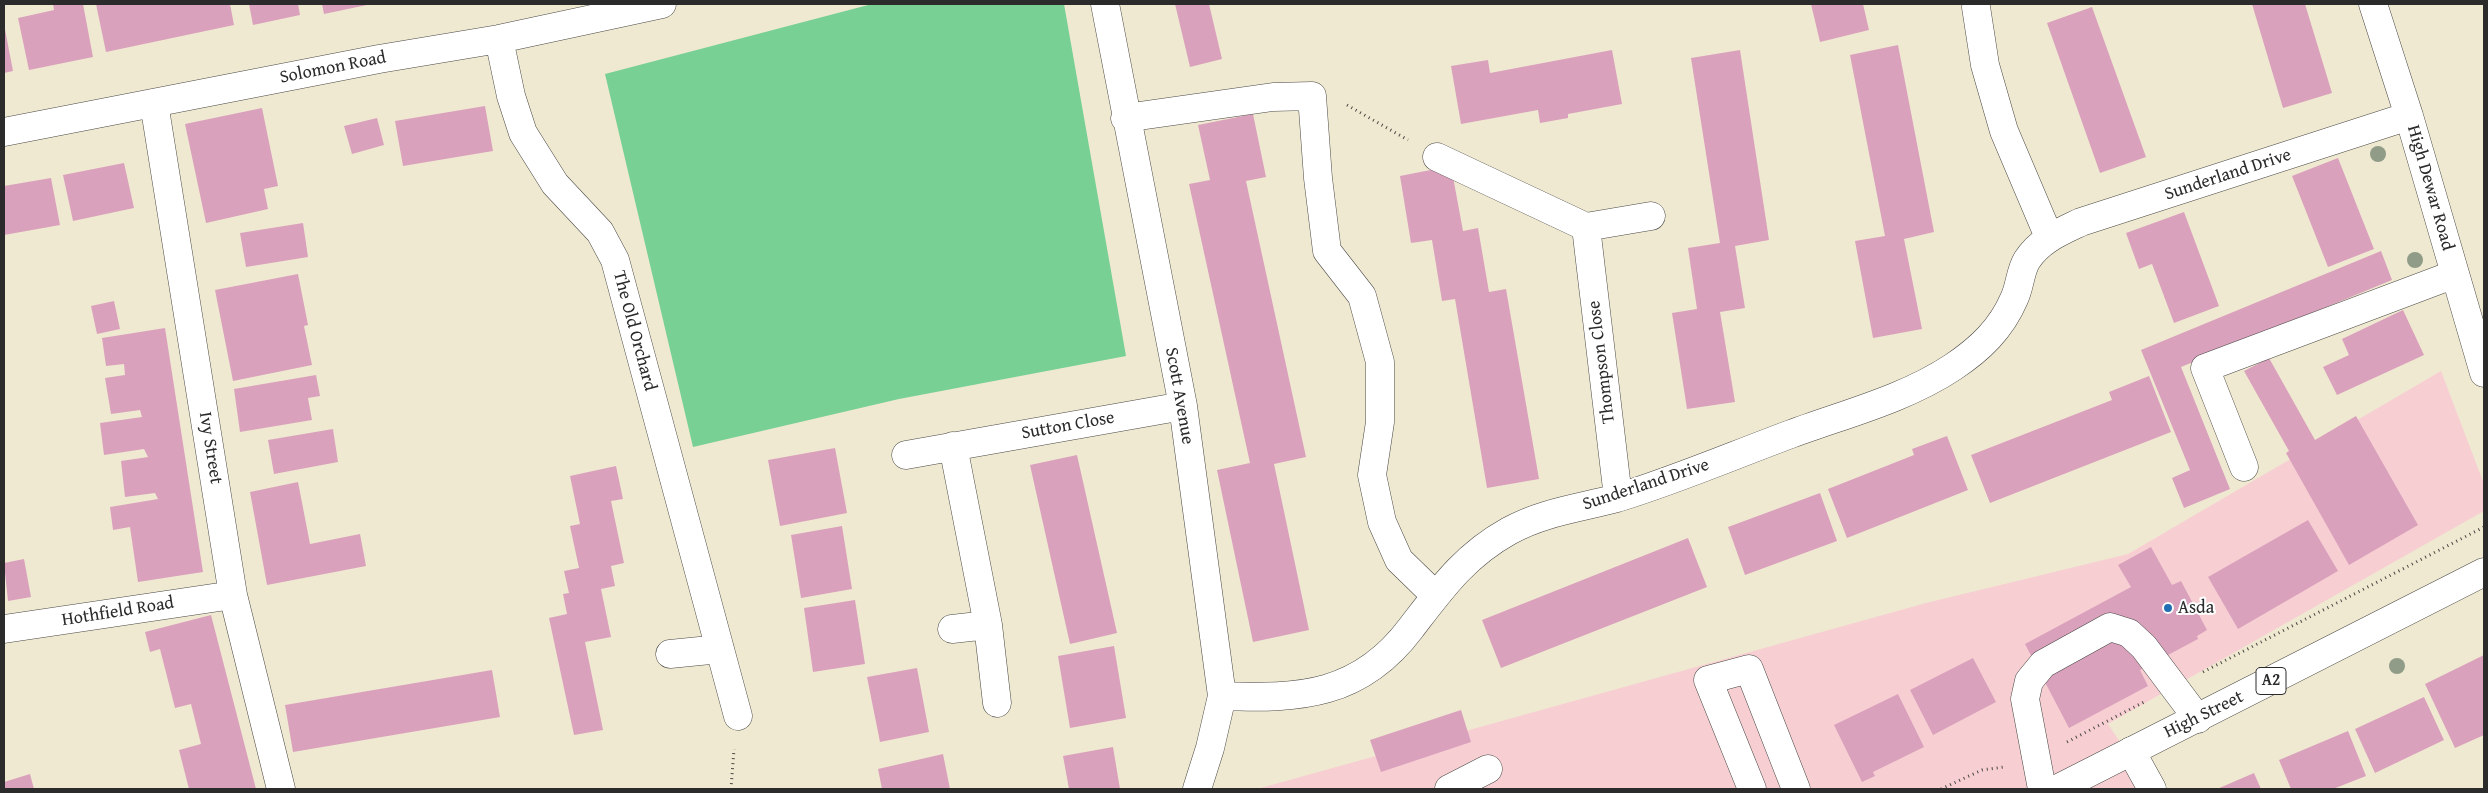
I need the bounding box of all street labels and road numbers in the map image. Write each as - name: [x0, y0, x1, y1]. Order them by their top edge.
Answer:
- street label: Solomon Road: [278, 47, 388, 89]
- street label: High Dewar Road: [2402, 123, 2458, 253]
- street label: Sunderland Drive: [2162, 144, 2294, 206]
- street label: The Old Orchard: [608, 269, 660, 393]
- street label: Thompson Close: [1584, 299, 1620, 425]
- street label: Scott Avenue: [1160, 346, 1198, 446]
- street label: Sutton Close: [1020, 407, 1116, 445]
- street label: Ivy Street: [194, 410, 226, 486]
- street label: Sunderland Drive: [1580, 454, 1712, 516]
- street label: Hothfield Road: [60, 592, 176, 632]
- road number: A2: [2256, 668, 2286, 694]
- street label: High Street: [2161, 687, 2247, 743]

